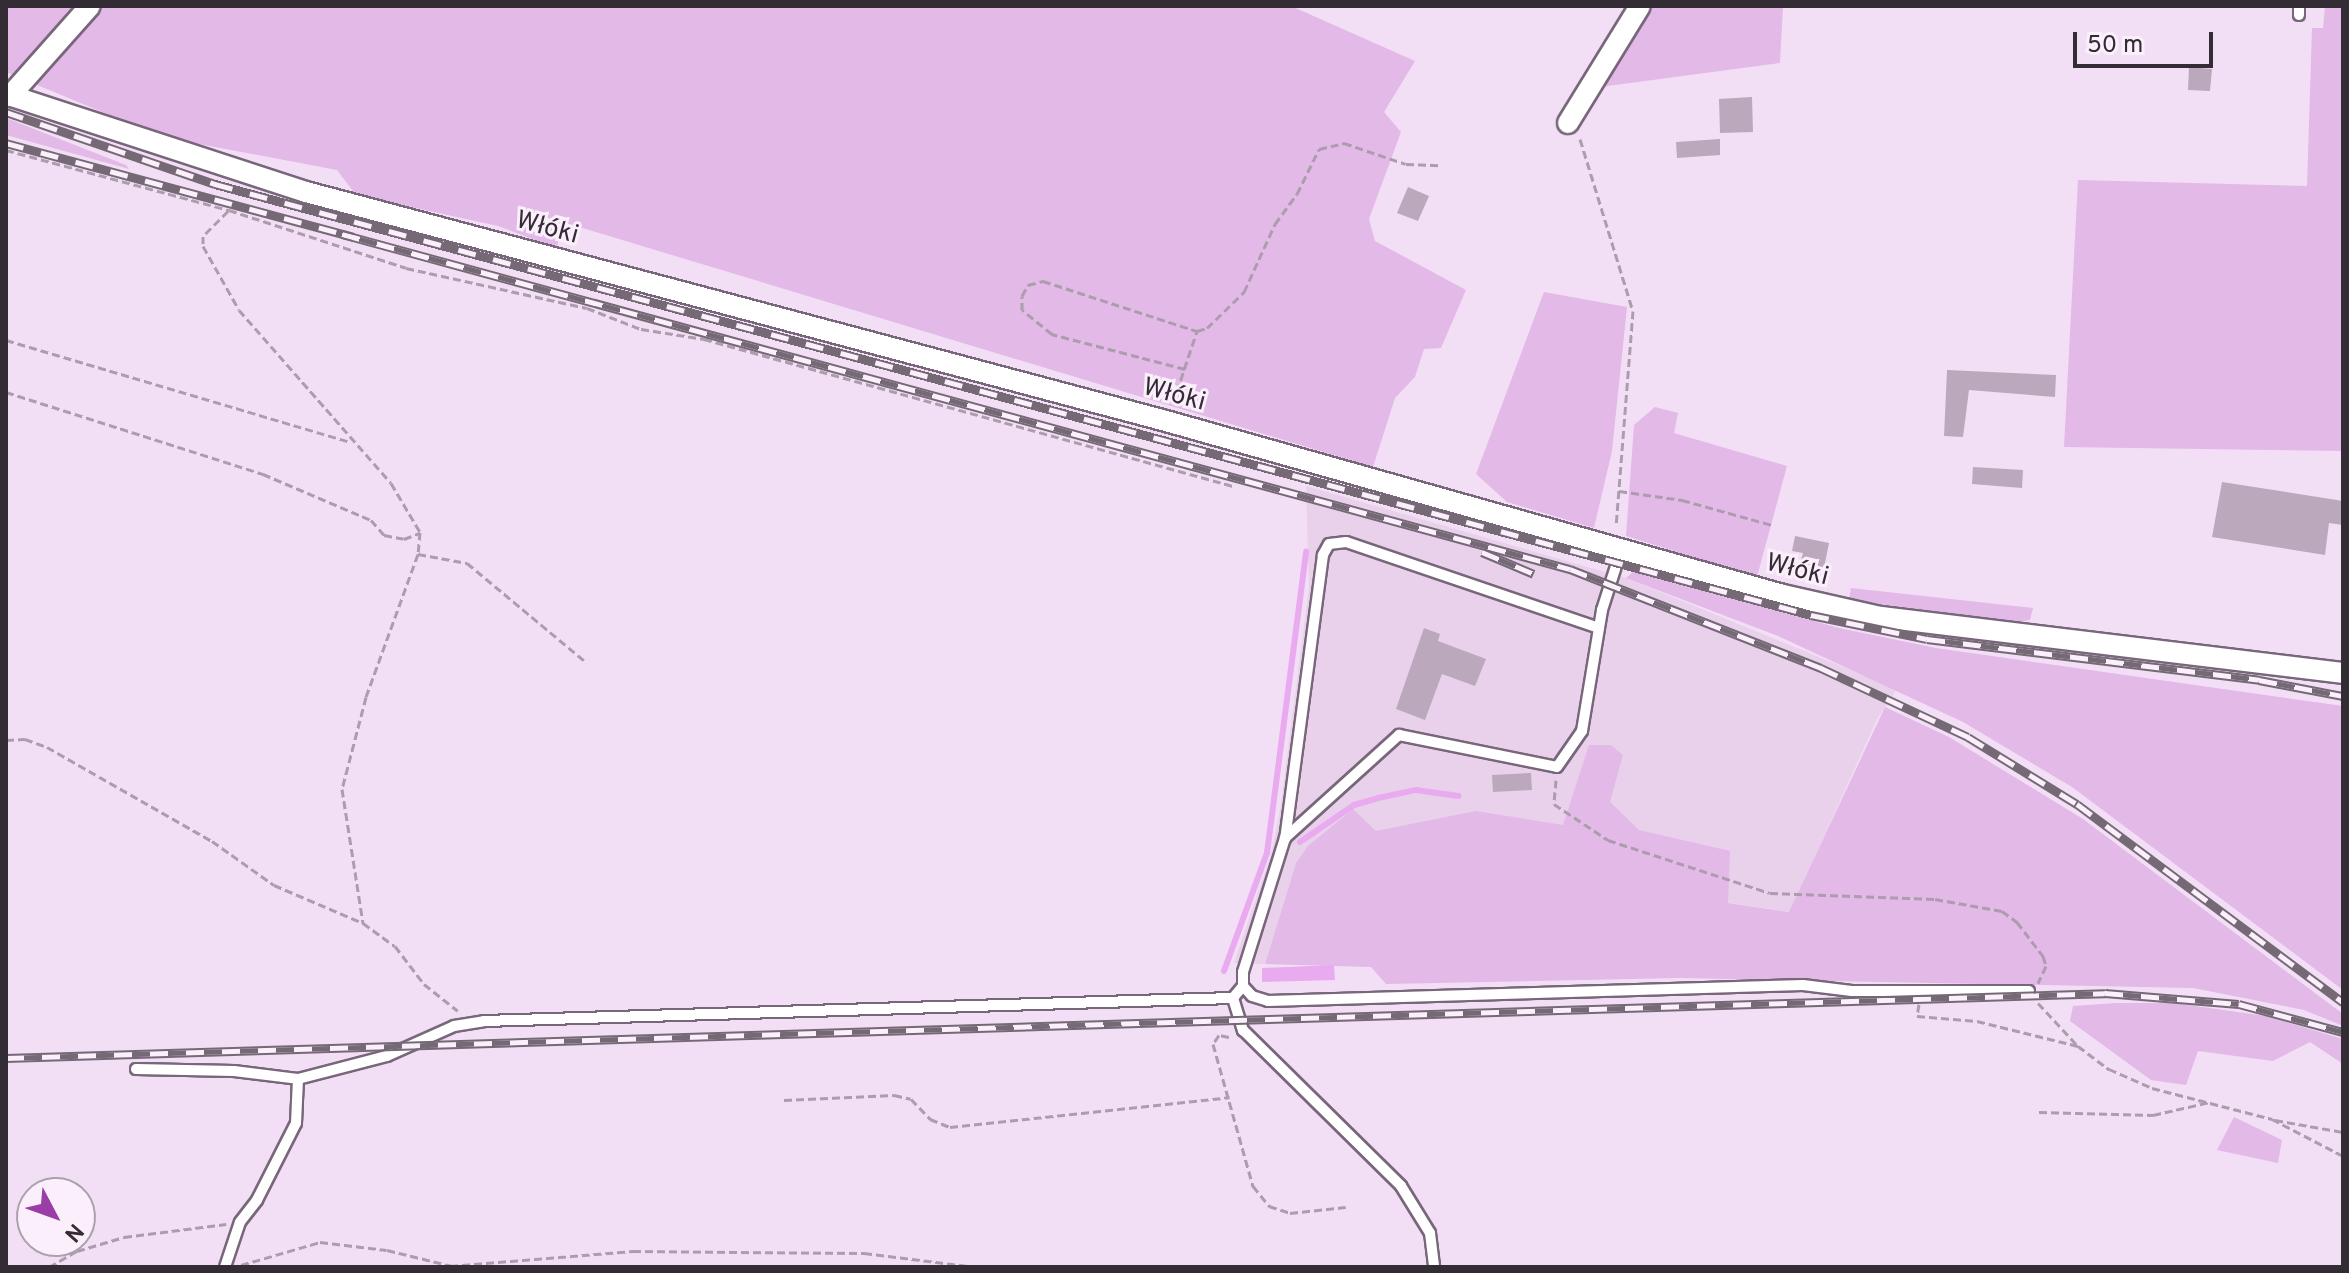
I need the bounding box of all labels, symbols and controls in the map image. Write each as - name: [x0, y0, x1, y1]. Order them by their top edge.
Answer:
- scale bar: [2077, 16, 2217, 66]
- text: 50 m: [2087, 31, 2143, 61]
- street label: Włóki: [512, 206, 582, 252]
- street label: Włóki: [1139, 373, 1209, 419]
- street label: Włóki: [1762, 548, 1832, 594]
- north arrow: [16, 1177, 96, 1257]
- text: N: [58, 1217, 88, 1247]

